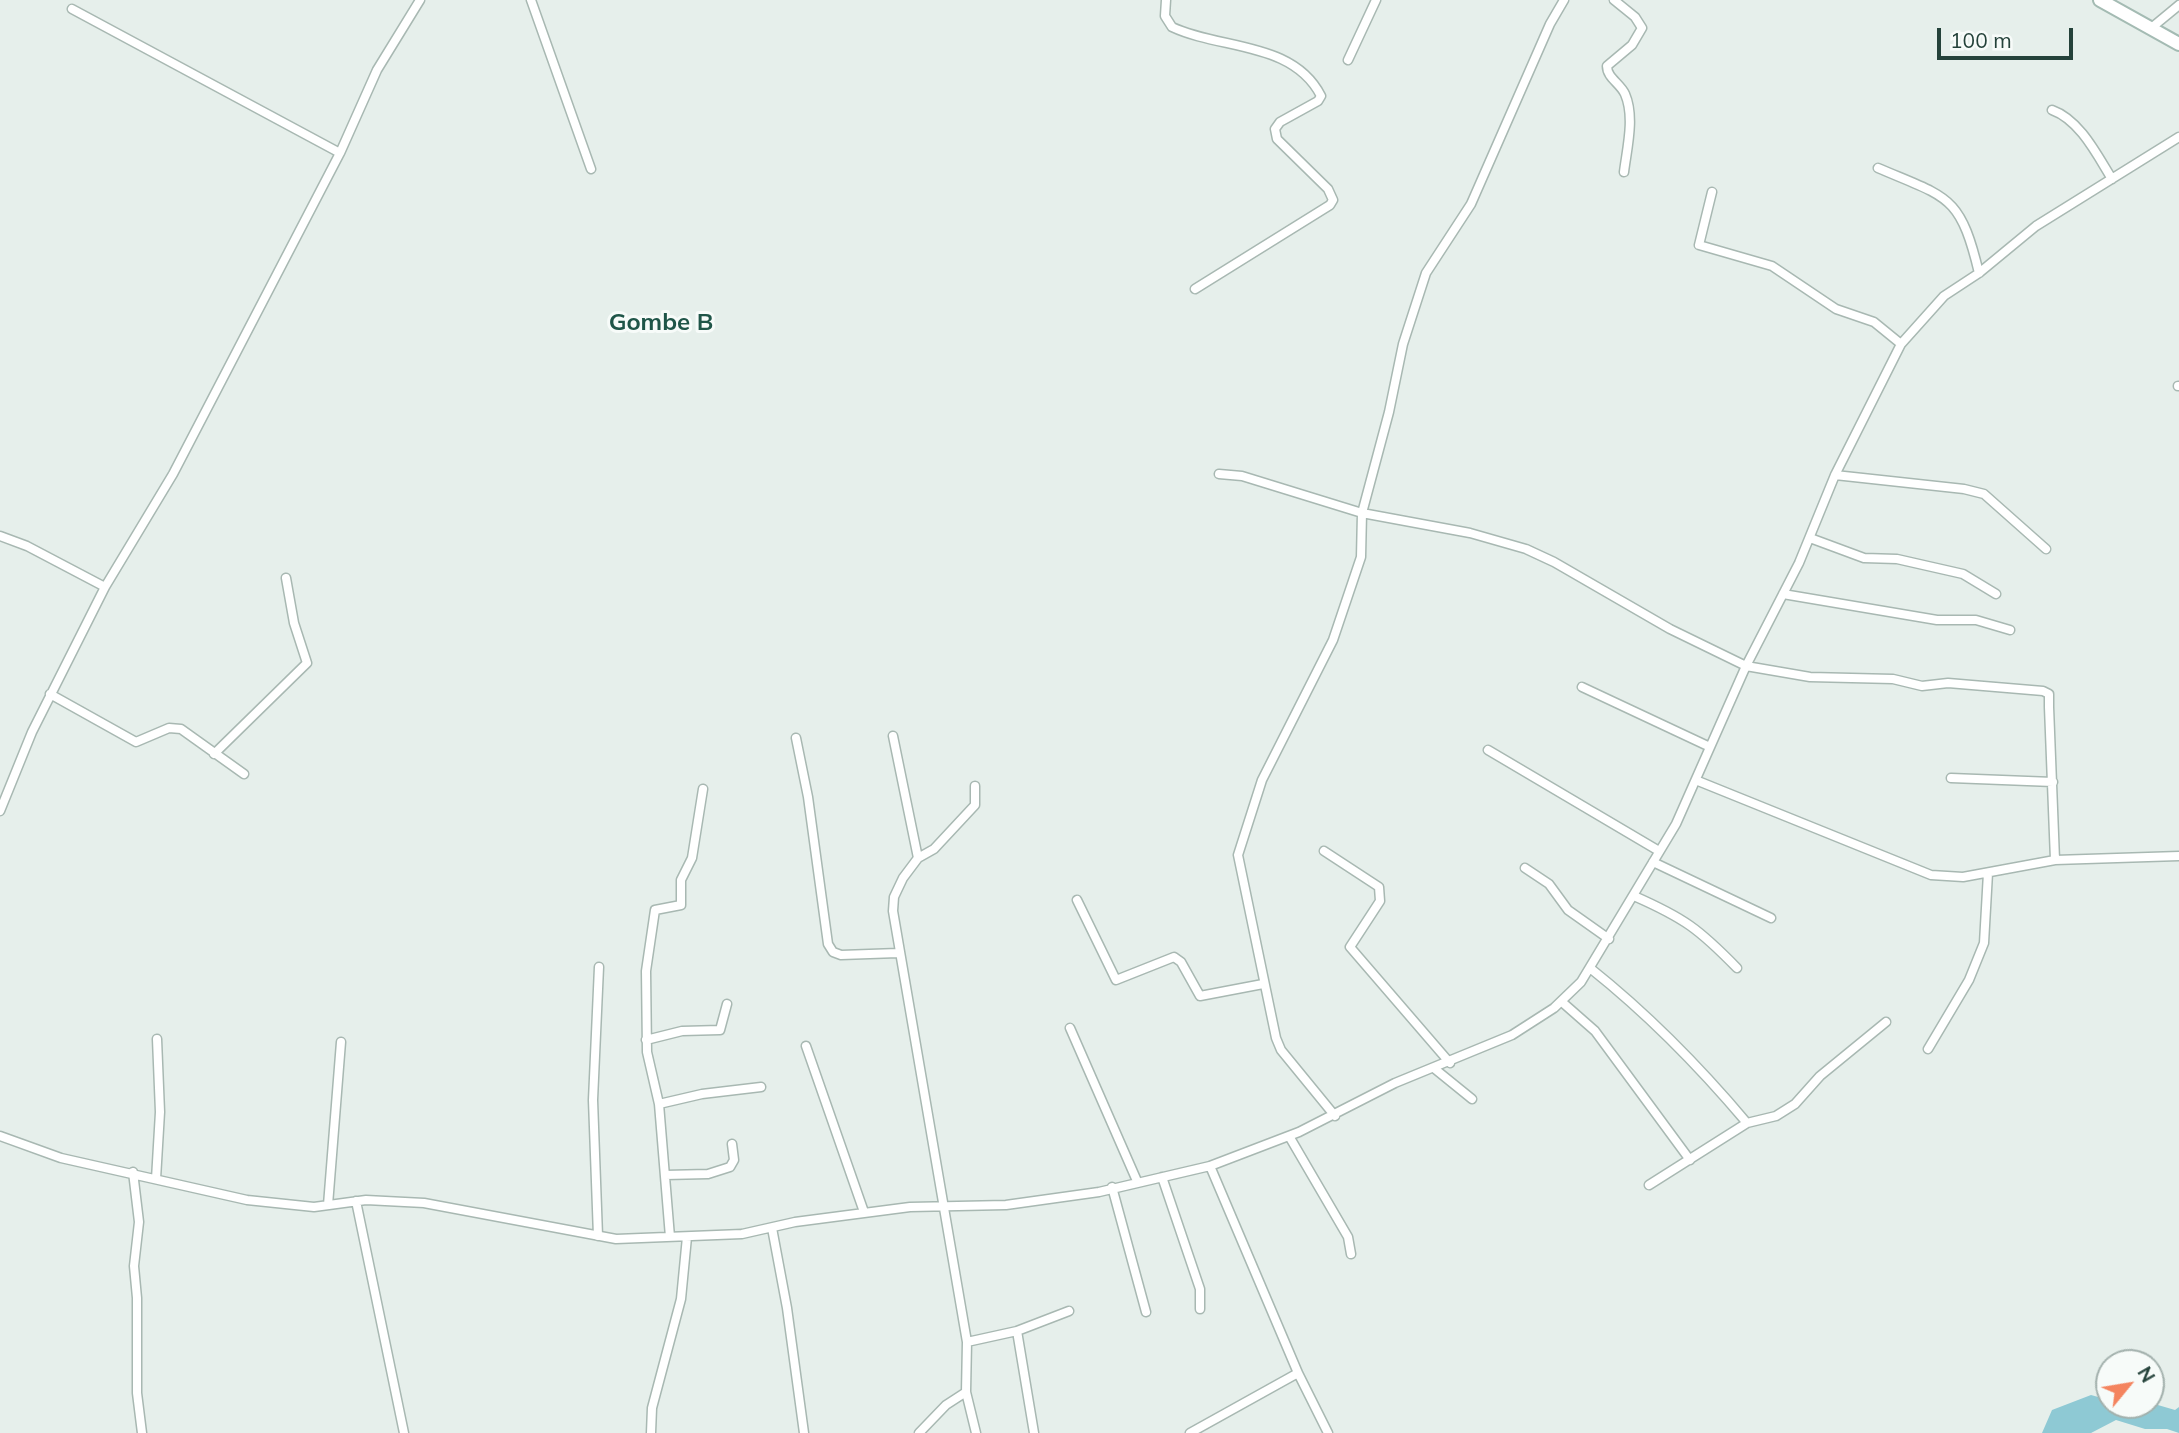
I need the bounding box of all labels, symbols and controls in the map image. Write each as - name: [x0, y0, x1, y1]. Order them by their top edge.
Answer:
- scale bar: [1941, 14, 2078, 58]
- text: 100 m: [1950, 27, 2012, 53]
- district label: Gombe B: [609, 309, 713, 337]
- north arrow: [2095, 1349, 2165, 1419]
- text: N: [2132, 1362, 2160, 1387]

